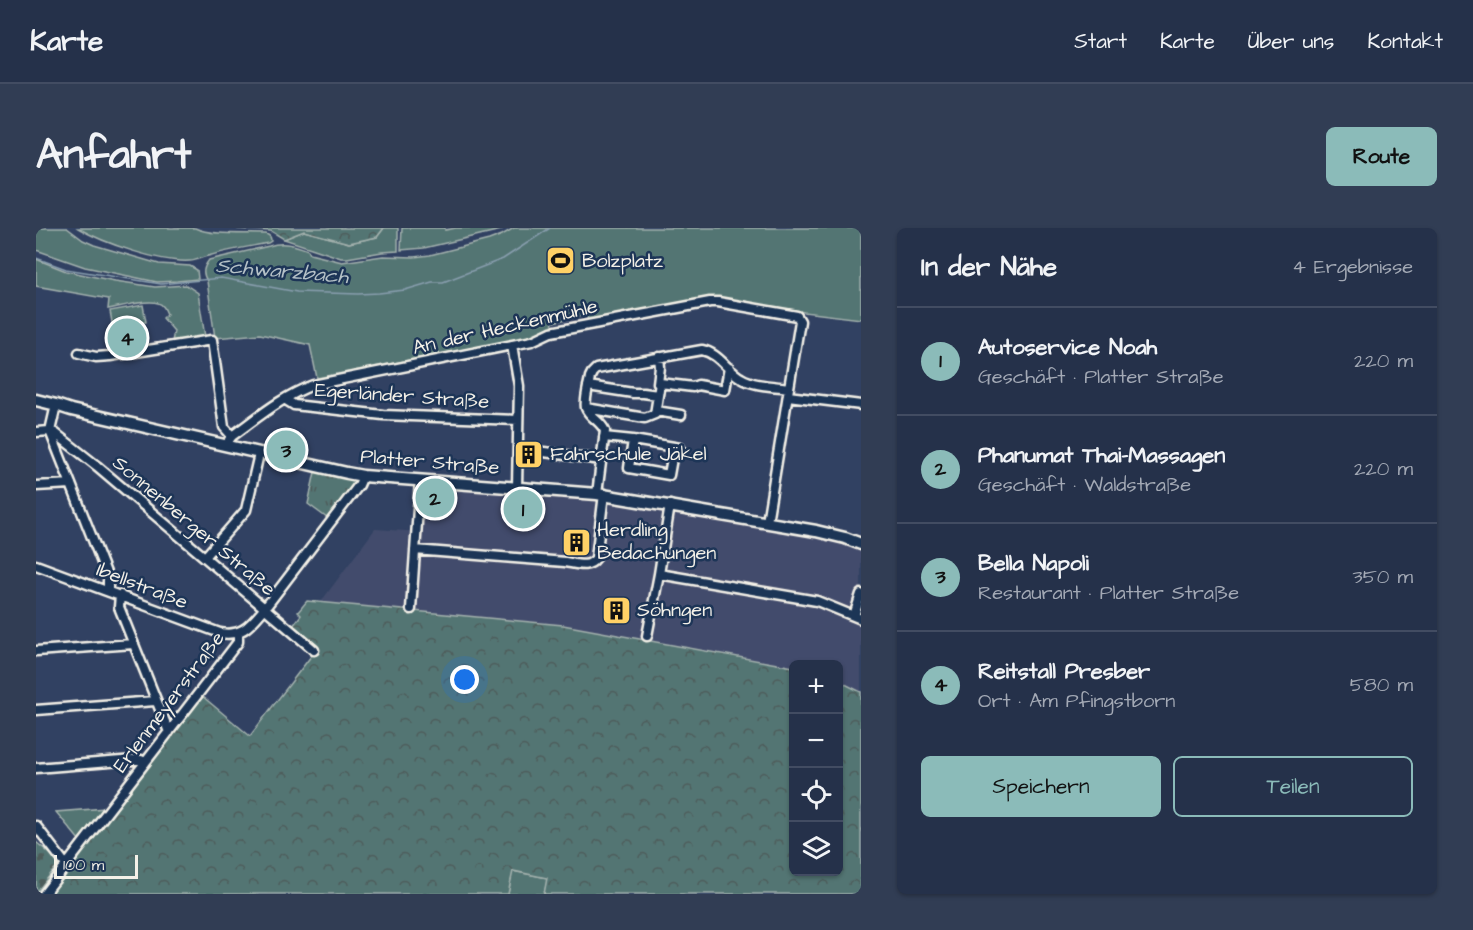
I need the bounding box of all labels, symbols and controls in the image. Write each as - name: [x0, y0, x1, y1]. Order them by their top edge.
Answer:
- text: Karte: [30, 22, 103, 61]
- text: Start: [1074, 27, 1127, 56]
- text: Karte: [1160, 27, 1215, 56]
- text: Über uns: [1248, 27, 1334, 56]
- text: Kontakt: [1367, 27, 1443, 56]
- text: Anfahrt: [36, 127, 191, 185]
- button: Route: [1326, 127, 1437, 186]
- sports icon: Bolzplatz: [545, 245, 577, 277]
- place label: Bolzplatz: [582, 247, 663, 275]
- text: In der Nähe: [921, 249, 1057, 285]
- water label: Schwarzbach: [214, 251, 351, 291]
- text: 4 Ergebnisse: [1292, 253, 1413, 281]
- street label: An der Heckenmühle: [410, 292, 601, 362]
- pin: 4: [108, 316, 146, 360]
- text: Autoservice Noah: [978, 332, 1157, 363]
- text: 1: [939, 347, 942, 375]
- text: 220 m: [1354, 347, 1413, 375]
- text: Geschäft · Platter Straße: [978, 363, 1224, 391]
- street label: Egerländer Straße: [314, 376, 490, 417]
- pin: 3: [266, 428, 306, 472]
- building icon: Fahrschule Jäkel: [513, 438, 545, 470]
- place label: Fahrschule Jäkel: [550, 440, 707, 468]
- text: Phanumat Thai-Massagen: [978, 440, 1225, 471]
- street label: Platter Straße: [359, 442, 501, 482]
- street label: Sonnenberger Straße: [106, 449, 282, 604]
- text: 2: [935, 455, 946, 483]
- text: 220 m: [1354, 455, 1413, 483]
- text: Geschäft · Waldstraße: [978, 471, 1191, 499]
- pin: 2: [416, 476, 454, 520]
- pin: 1: [504, 486, 542, 532]
- place label: Herdling Bedachungen: [597, 516, 716, 568]
- building icon: Herdling Bedachungen: [560, 526, 592, 558]
- text: Bella Napoli: [978, 548, 1089, 579]
- street label: Ibellstraße: [92, 556, 192, 616]
- text: 3: [935, 563, 946, 591]
- text: 350 m: [1352, 563, 1413, 591]
- text: Restaurant · Platter Straße: [978, 579, 1239, 607]
- building icon: Söhngen: [600, 594, 632, 626]
- place label: Söhngen: [637, 596, 712, 625]
- street label: Erlenmeyerstraße: [107, 625, 232, 779]
- text: Reitstall Presber: [978, 656, 1150, 687]
- map controls: [789, 660, 843, 876]
- button: +: [789, 660, 843, 714]
- your location: [450, 665, 479, 694]
- text: 4: [934, 671, 947, 699]
- text: 580 m: [1350, 671, 1413, 699]
- text: Ort · Am Pfingstborn: [978, 687, 1175, 715]
- button: −: [789, 714, 843, 768]
- button: Speichern: [921, 756, 1161, 817]
- button: Teilen: [1173, 756, 1413, 817]
- button: locate: [789, 768, 843, 822]
- button: layers: [789, 822, 843, 876]
- scale bar: [54, 852, 138, 880]
- text: 100 m: [63, 854, 104, 876]

